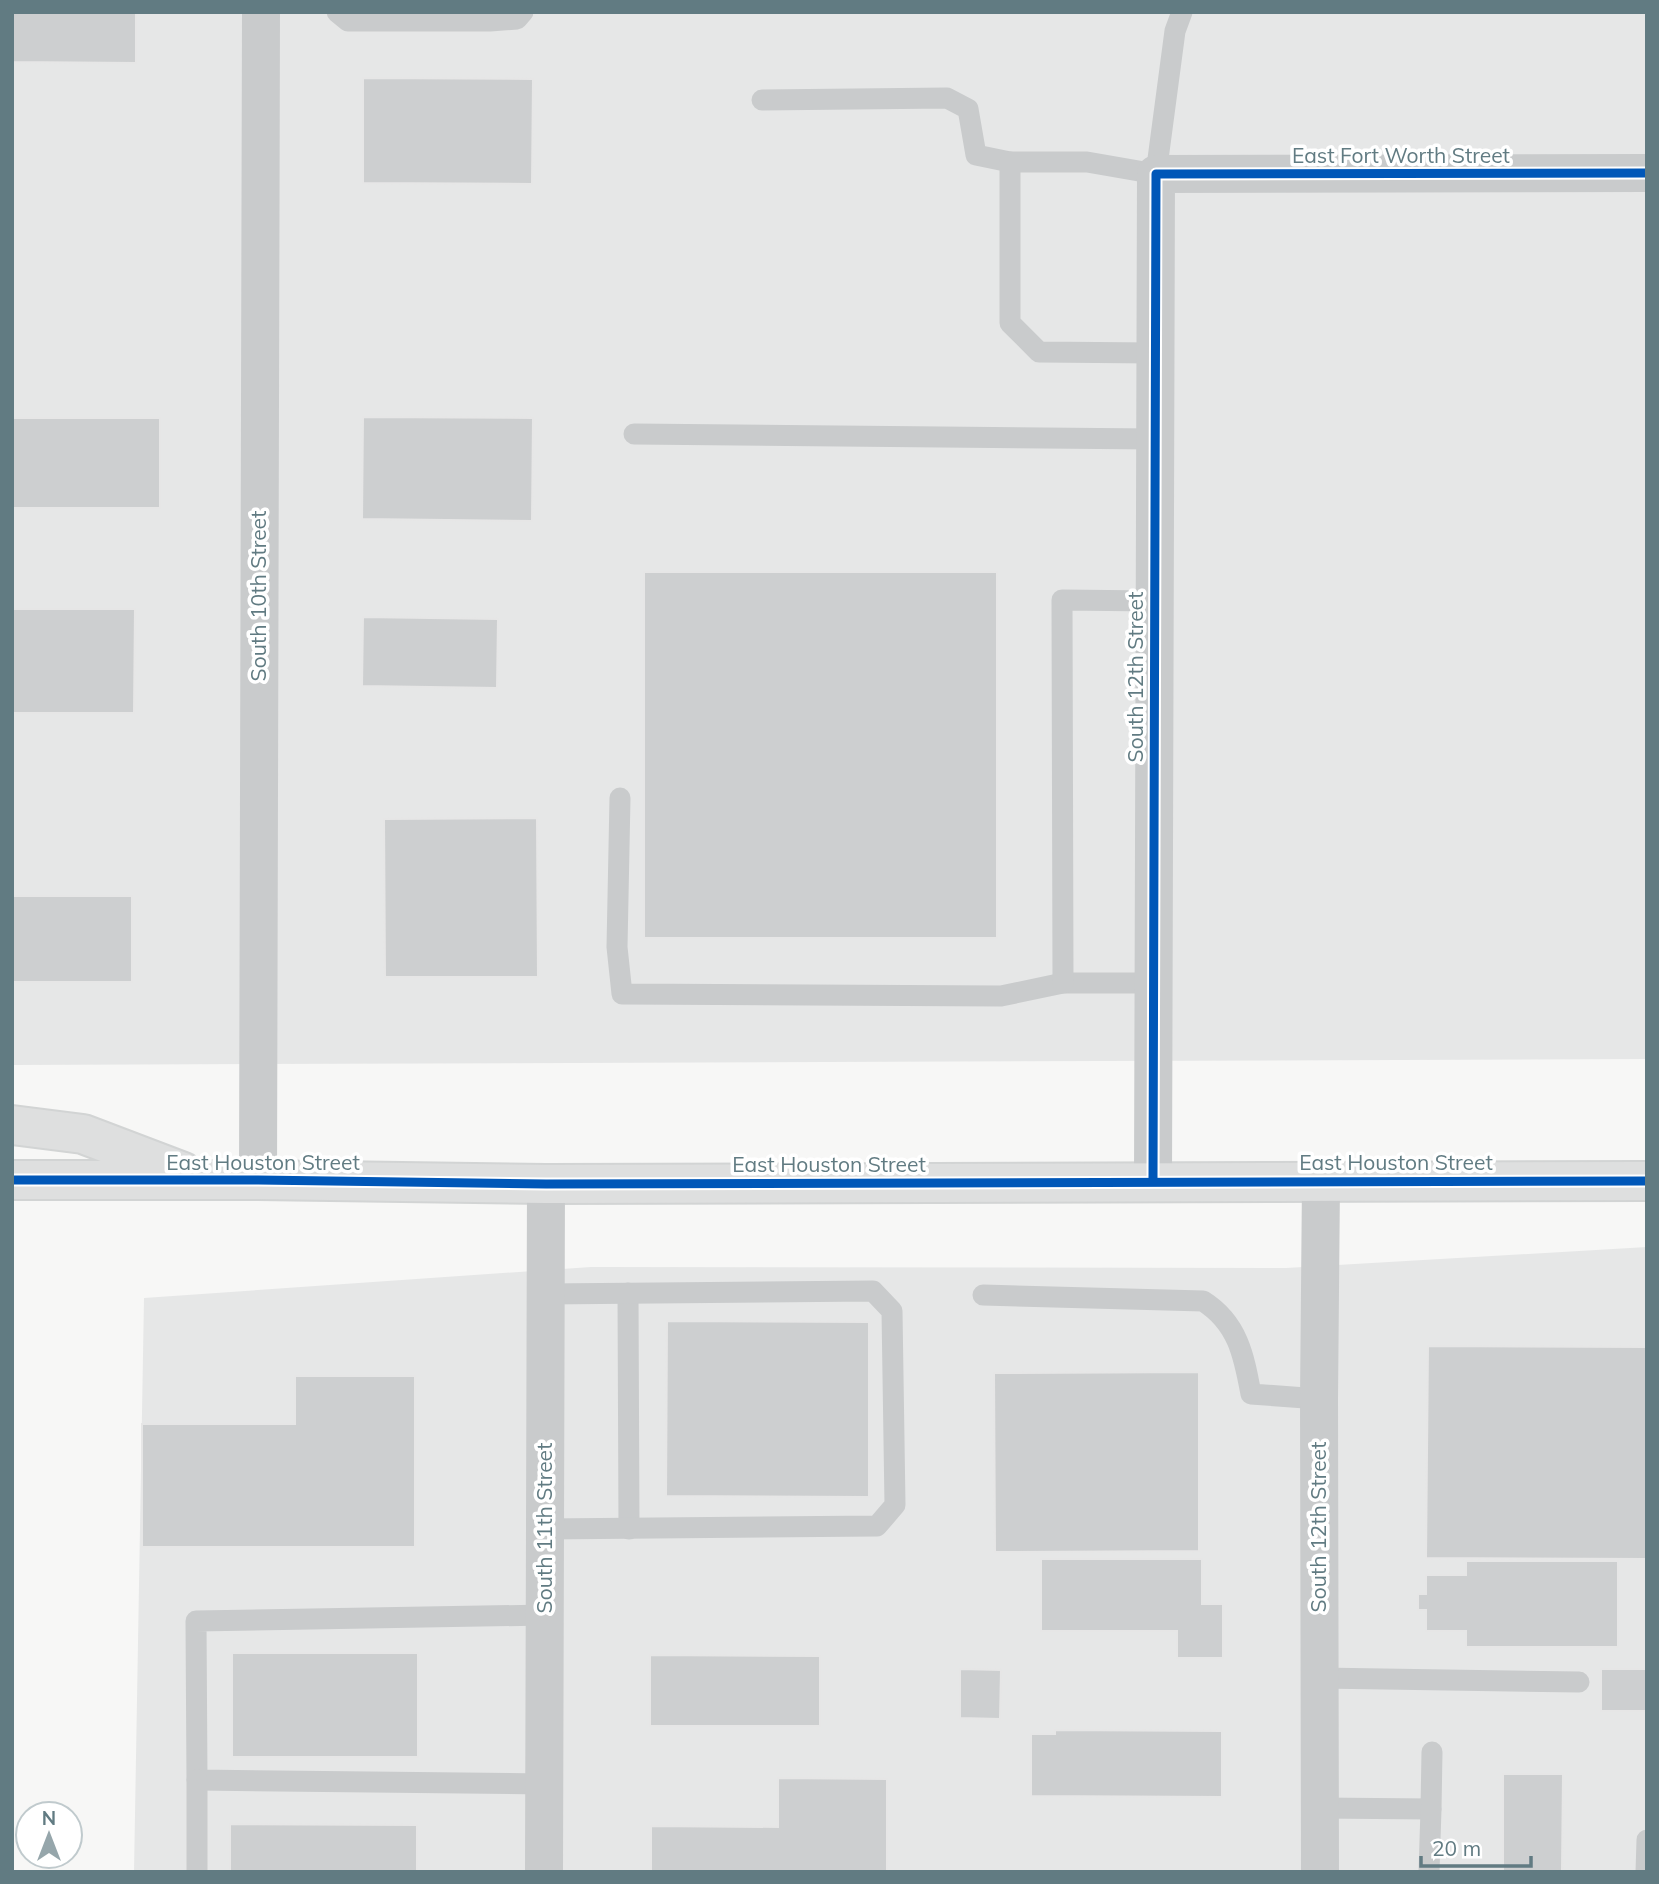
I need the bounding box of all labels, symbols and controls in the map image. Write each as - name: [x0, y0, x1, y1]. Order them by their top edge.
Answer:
- street label: East Fort Worth Street: [1292, 142, 1510, 168]
- street label: South 10th Street: [245, 511, 271, 681]
- street label: South 12th Street: [1122, 592, 1148, 762]
- street label: East Houston Street: [166, 1149, 360, 1175]
- street label: East Houston Street: [1299, 1149, 1493, 1175]
- street label: East Houston Street: [732, 1151, 926, 1177]
- street label: South 12th Street: [1305, 1442, 1331, 1612]
- street label: South 11th Street: [531, 1443, 557, 1613]
- north arrow: [14, 1800, 84, 1870]
- text: N: [42, 1806, 56, 1830]
- scale bar: [1421, 1825, 1531, 1869]
- text: 20 m: [1432, 1835, 1481, 1861]

